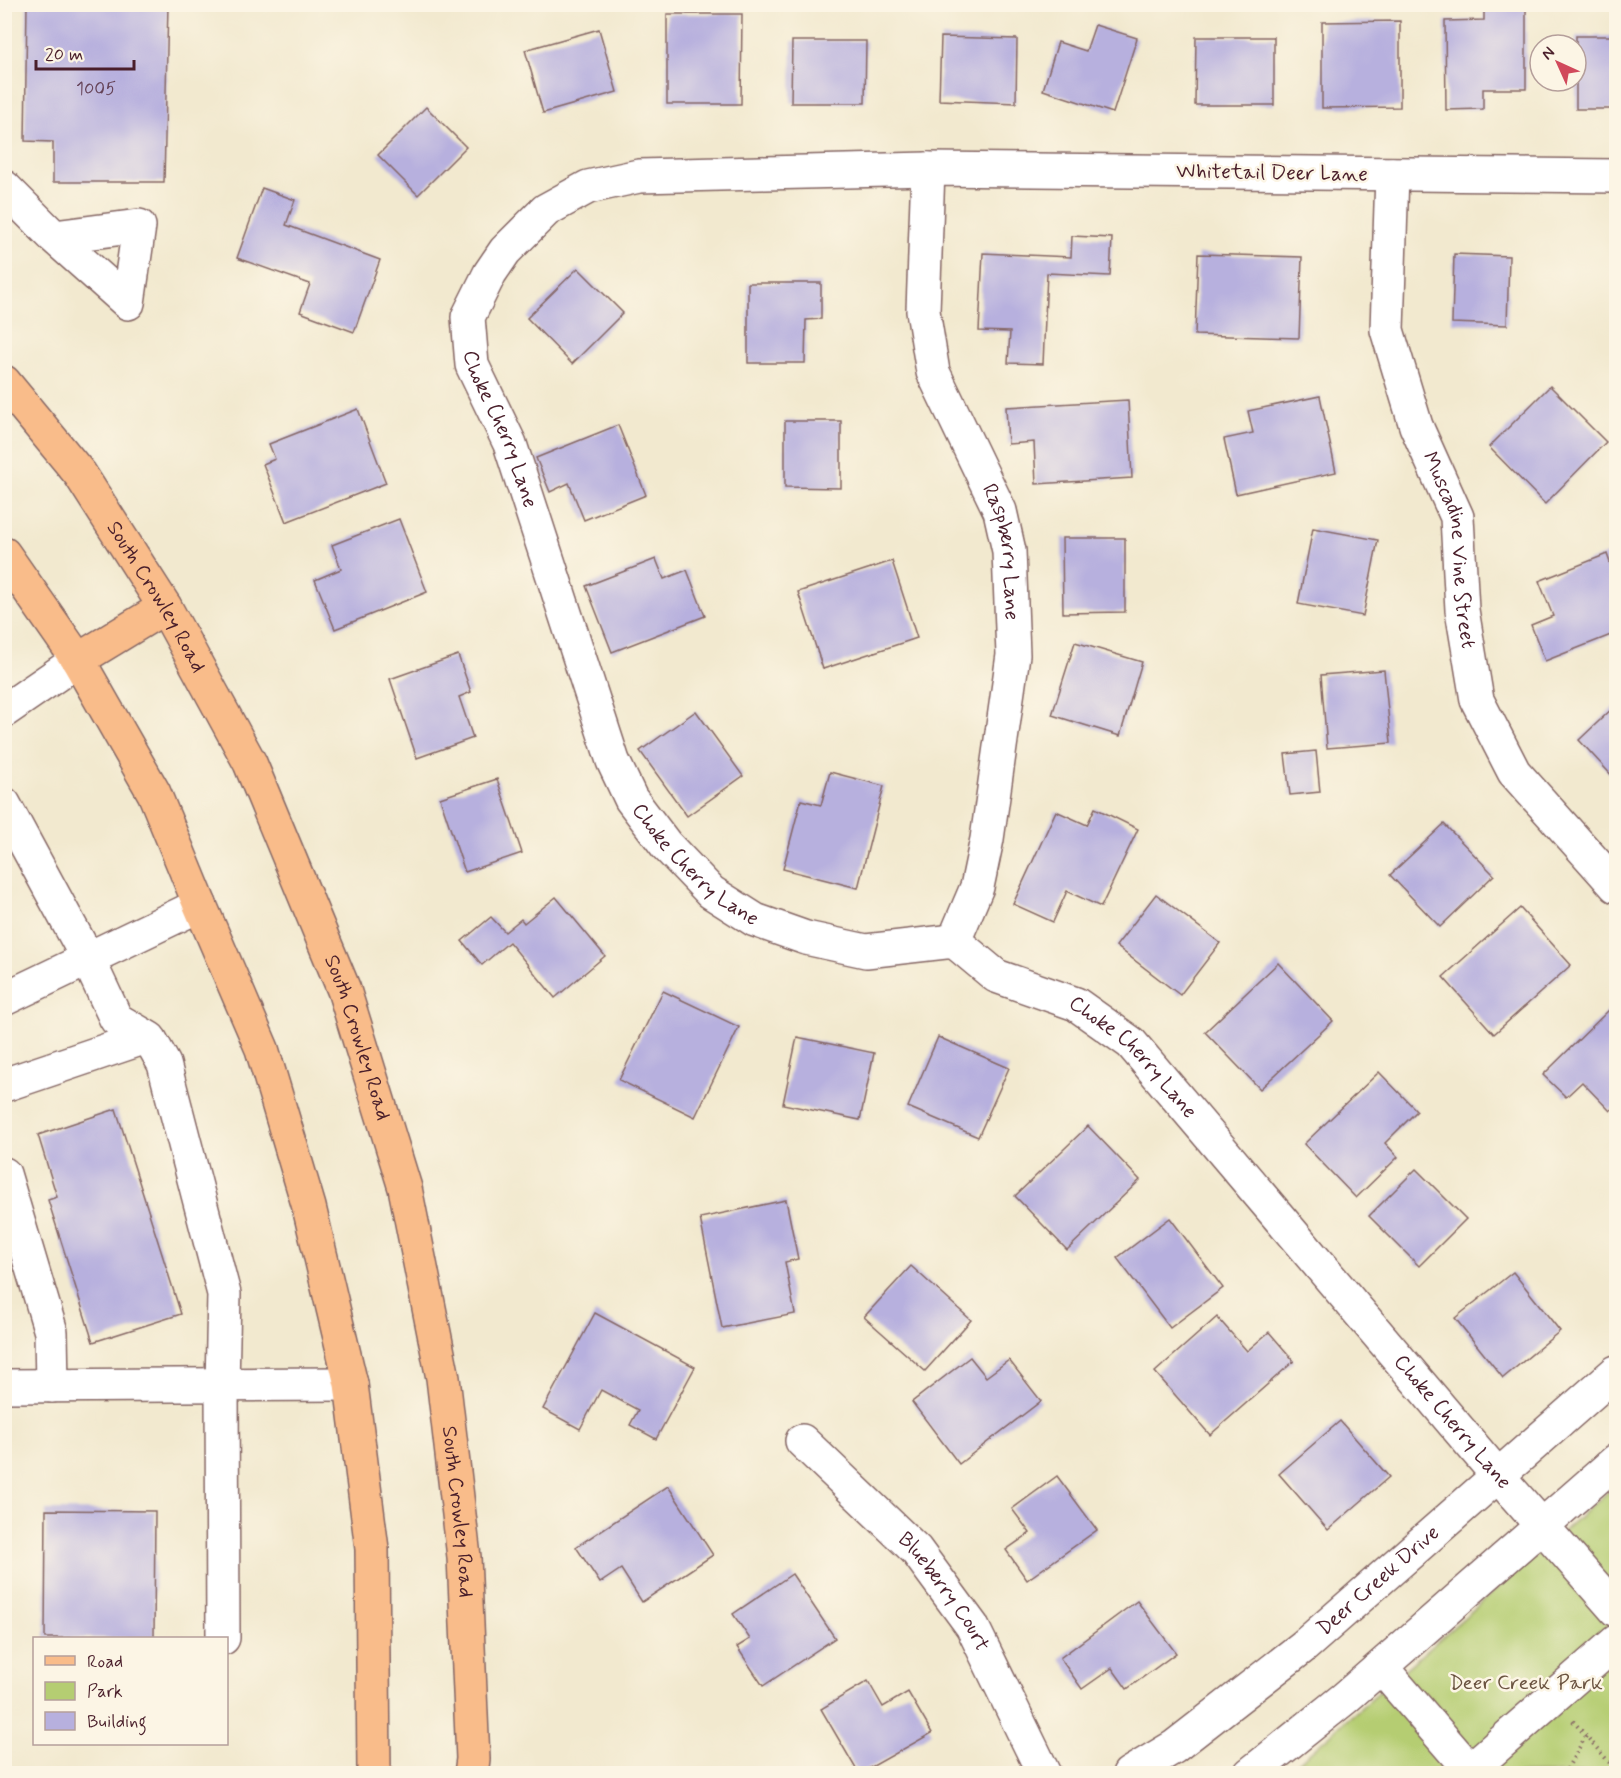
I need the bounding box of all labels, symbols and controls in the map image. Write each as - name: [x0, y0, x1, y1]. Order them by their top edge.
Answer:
- scale bar: [36, 33, 134, 71]
- north arrow: [1528, 33, 1588, 93]
- text: N: [1537, 42, 1560, 65]
- text: 20 m: [45, 43, 83, 67]
- house number: 1005: [76, 77, 116, 101]
- street label: Whitetail Deer Lane: [1176, 157, 1368, 189]
- street label: Choke Cherry Lane: [457, 349, 544, 512]
- street label: Muscadine Vine Street: [1415, 447, 1482, 651]
- street label: Raspberry Lane: [975, 479, 1026, 621]
- street label: South Crowley Road: [100, 516, 212, 678]
- street label: Choke Cherry Lane: [625, 797, 764, 933]
- street label: South Crowley Road: [317, 951, 397, 1124]
- street label: Choke Cherry Lane: [1063, 989, 1203, 1125]
- street label: Choke Cherry Lane: [1387, 1349, 1518, 1495]
- street label: South Crowley Road: [435, 1424, 480, 1598]
- street label: Deer Creek Drive: [1311, 1519, 1446, 1642]
- street label: Blueberry Court: [892, 1526, 996, 1656]
- legend: [33, 1637, 228, 1745]
- text: Road: [87, 1650, 123, 1674]
- park label: Deer Creek Park: [1449, 1669, 1603, 1697]
- text: Park: [87, 1680, 123, 1704]
- text: Building: [87, 1710, 147, 1736]

